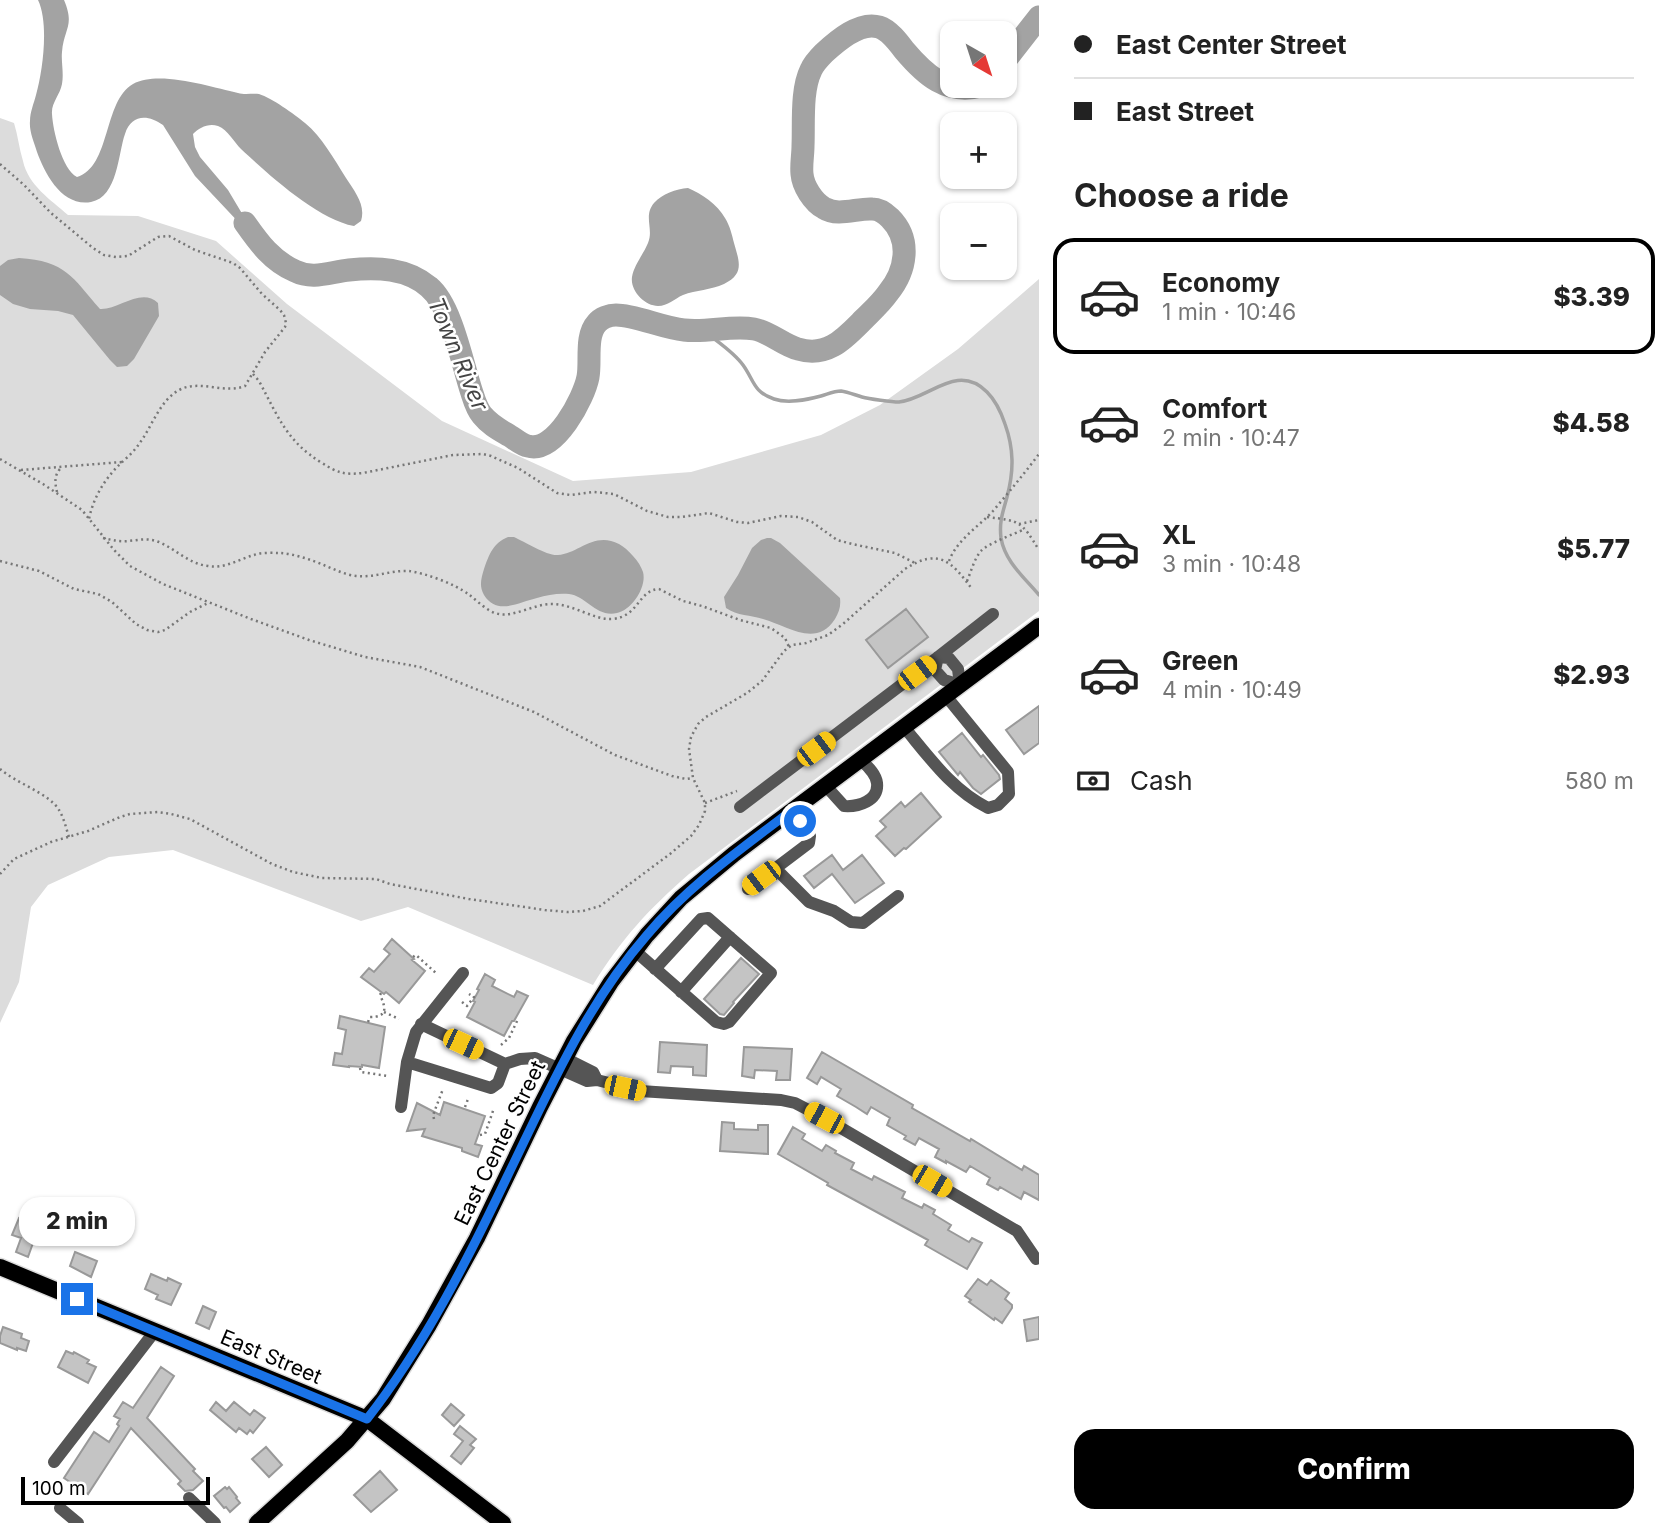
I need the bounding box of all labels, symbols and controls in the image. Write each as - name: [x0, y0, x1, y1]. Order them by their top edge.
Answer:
- north arrow: [940, 21, 1017, 98]
- map controls: [940, 21, 1017, 280]
- text: East Center Street: [1116, 29, 1347, 60]
- text: East Street: [1116, 96, 1254, 127]
- button: +: [940, 112, 1017, 189]
- text: Choose a ride: [1074, 176, 1289, 215]
- button: −: [940, 203, 1017, 280]
- icon: car: [1078, 265, 1141, 328]
- text: Economy: [1162, 267, 1280, 298]
- text: $3.39: [1553, 281, 1630, 312]
- water label: Town River: [422, 293, 495, 416]
- text: 1 min · 10:46: [1162, 298, 1296, 326]
- icon: car: [1078, 391, 1141, 454]
- text: Comfort: [1162, 393, 1267, 424]
- text: $4.58: [1553, 407, 1630, 438]
- text: 2 min · 10:47: [1162, 424, 1300, 452]
- icon: car: [1078, 517, 1141, 580]
- text: XL: [1162, 519, 1196, 550]
- text: $5.77: [1557, 533, 1630, 564]
- text: 3 min · 10:48: [1162, 550, 1301, 578]
- icon: car: [1078, 643, 1141, 706]
- text: Green: [1162, 645, 1239, 676]
- car: [894, 652, 941, 694]
- text: $2.93: [1553, 659, 1630, 690]
- text: 4 min · 10:49: [1162, 676, 1302, 704]
- car: [793, 728, 840, 770]
- icon: cash: [1074, 762, 1112, 800]
- text: Cash: [1130, 765, 1193, 796]
- text: 580 m: [1565, 767, 1634, 795]
- route start: [784, 805, 816, 837]
- car: [738, 857, 785, 899]
- car: [440, 1026, 487, 1062]
- street label: East Center Street: [449, 1056, 550, 1229]
- car: [603, 1073, 648, 1103]
- car: [801, 1099, 848, 1137]
- car: [909, 1161, 956, 1201]
- callout: 2 min: [19, 1198, 135, 1246]
- text: 2 min: [46, 1207, 108, 1235]
- route end: [61, 1283, 93, 1315]
- street label: East Street: [217, 1324, 326, 1389]
- button: Confirm: [1074, 1429, 1634, 1509]
- scale bar: [21, 1474, 210, 1506]
- text: 100 m: [32, 1477, 86, 1500]

